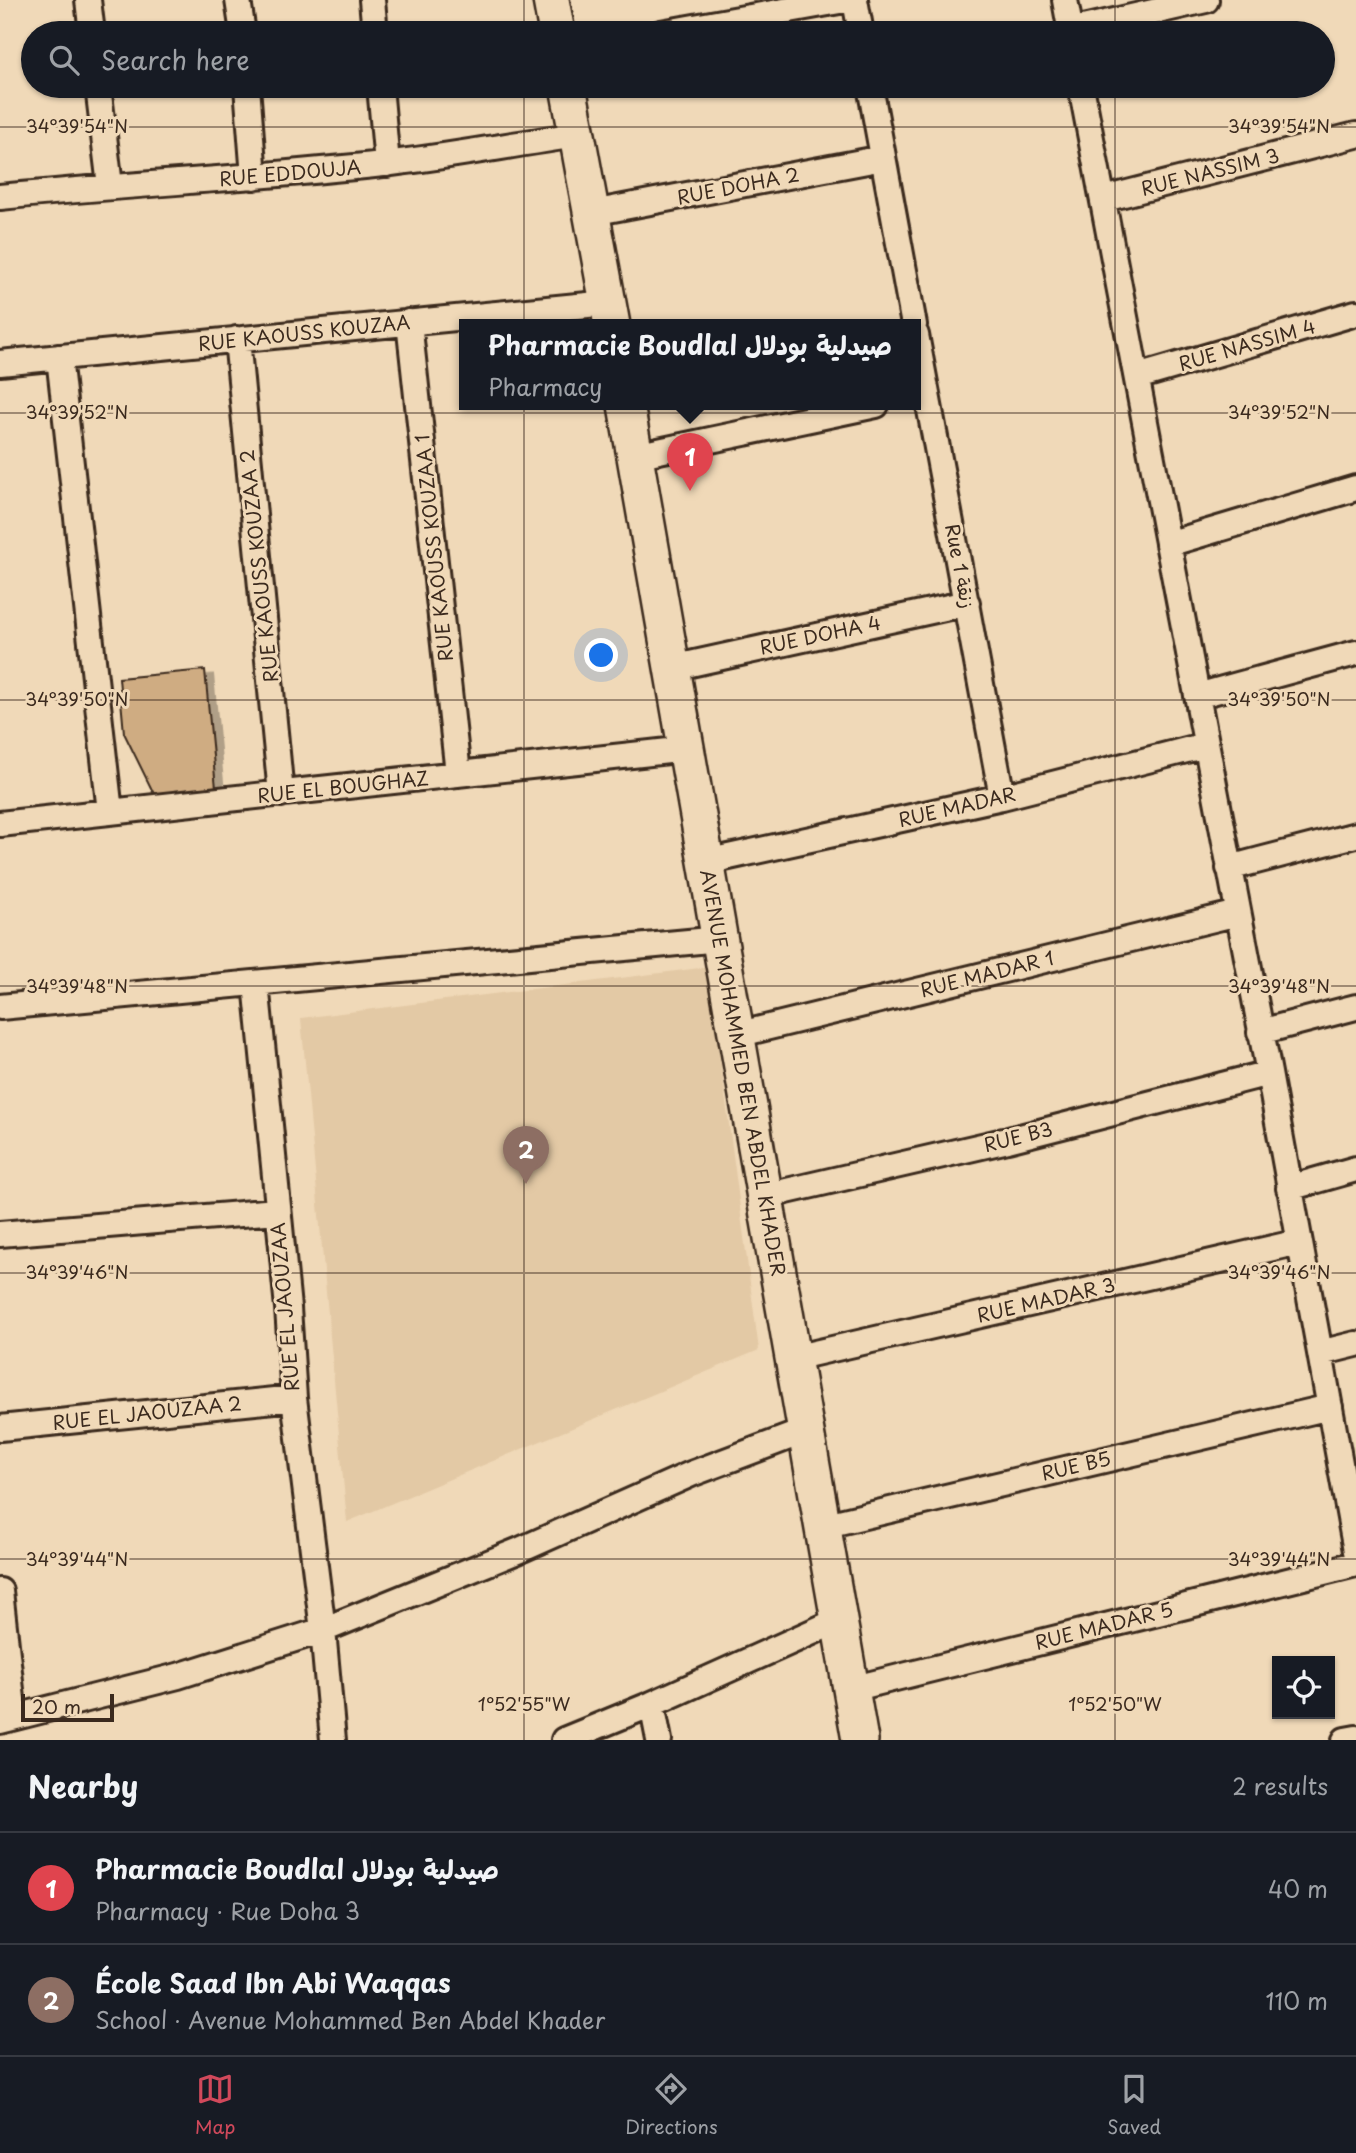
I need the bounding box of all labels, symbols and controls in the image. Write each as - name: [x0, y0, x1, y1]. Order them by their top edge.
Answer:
- search box: [21, 21, 1335, 98]
- text: Search here: [101, 40, 250, 79]
- icon: search: [45, 41, 83, 79]
- text: 34°39'54"N: [26, 112, 128, 139]
- text: 34°39'54"N: [1228, 112, 1330, 139]
- street label: RUE NASSIM 3: [1138, 140, 1282, 202]
- street label: RUE EDDOUJA: [218, 152, 362, 192]
- street label: RUE DOHA 2: [674, 159, 801, 211]
- street label: RUE KAOUSS KOUZAA: [196, 307, 411, 357]
- street label: RUE NASSIM 4: [1175, 311, 1318, 377]
- popup: [459, 319, 921, 410]
- text: Pharmacie Boudlal صيدلية بودلال: [488, 325, 892, 364]
- text: Pharmacy: [488, 369, 603, 404]
- text: 34°39'52"N: [26, 398, 128, 425]
- text: 34°39'52"N: [1228, 398, 1330, 425]
- street label: RUE KAOUSS KOUZAA 1: [407, 433, 459, 663]
- pin: 1: [667, 433, 713, 491]
- street label: RUE KAOUSS KOUZAA 2: [232, 448, 284, 684]
- street label: Rue 1 زنقة: [939, 521, 983, 610]
- street label: RUE DOHA 4: [757, 608, 883, 661]
- your location: [584, 638, 618, 672]
- text: 34°39'50"N: [25, 685, 129, 712]
- text: 34°39'50"N: [1227, 685, 1331, 712]
- street label: RUE EL BOUGHAZ: [256, 763, 430, 809]
- street label: RUE MADAR: [895, 779, 1018, 833]
- street label: AVENUE MOHAMMED BEN ABDEL KHADER: [694, 867, 794, 1279]
- street label: RUE MADAR 1: [917, 943, 1057, 1003]
- text: 34°39'48"N: [26, 972, 128, 999]
- text: 34°39'48"N: [1228, 972, 1330, 999]
- street label: RUE B3: [980, 1114, 1055, 1158]
- pin: 2: [503, 1126, 549, 1184]
- street label: RUE EL JAOUZAA: [263, 1222, 305, 1393]
- text: 34°39'46"N: [25, 1258, 129, 1285]
- text: 34°39'46"N: [1227, 1258, 1331, 1285]
- street label: RUE MADAR 3: [974, 1270, 1118, 1329]
- street label: RUE EL JAOUZAA 2: [51, 1388, 243, 1436]
- street label: RUE B5: [1038, 1443, 1113, 1487]
- text: 34°39'44"N: [26, 1545, 128, 1572]
- text: 34°39'44"N: [1228, 1545, 1330, 1572]
- street label: RUE MADAR 5: [1032, 1594, 1176, 1656]
- map controls: [1272, 1656, 1335, 1719]
- button: locate: [1272, 1656, 1335, 1719]
- text: 1°52'55"W: [478, 1690, 571, 1717]
- text: 1°52'50"W: [1068, 1690, 1162, 1717]
- scale bar: [21, 1691, 114, 1723]
- text: 20 m: [32, 1692, 81, 1720]
- text: Nearby: [28, 1763, 138, 1808]
- text: 2 results: [1232, 1768, 1328, 1803]
- text: Pharmacie Boudlal صيدلية بودلال: [95, 1849, 499, 1888]
- text: 1: [46, 1871, 57, 1906]
- text: 40 m: [1268, 1871, 1328, 1906]
- text: Pharmacy · Rue Doha 3: [95, 1893, 360, 1928]
- text: École Saad Ibn Abi Waqqas: [95, 1963, 451, 2002]
- text: 2: [43, 1983, 59, 2018]
- text: 110 m: [1266, 1983, 1328, 2018]
- text: School · Avenue Mohammed Ben Abdel Khader: [95, 2002, 605, 2037]
- tab: Map: [195, 2070, 235, 2140]
- tab: Directions: [625, 2070, 718, 2140]
- tab: Saved: [1107, 2070, 1161, 2140]

